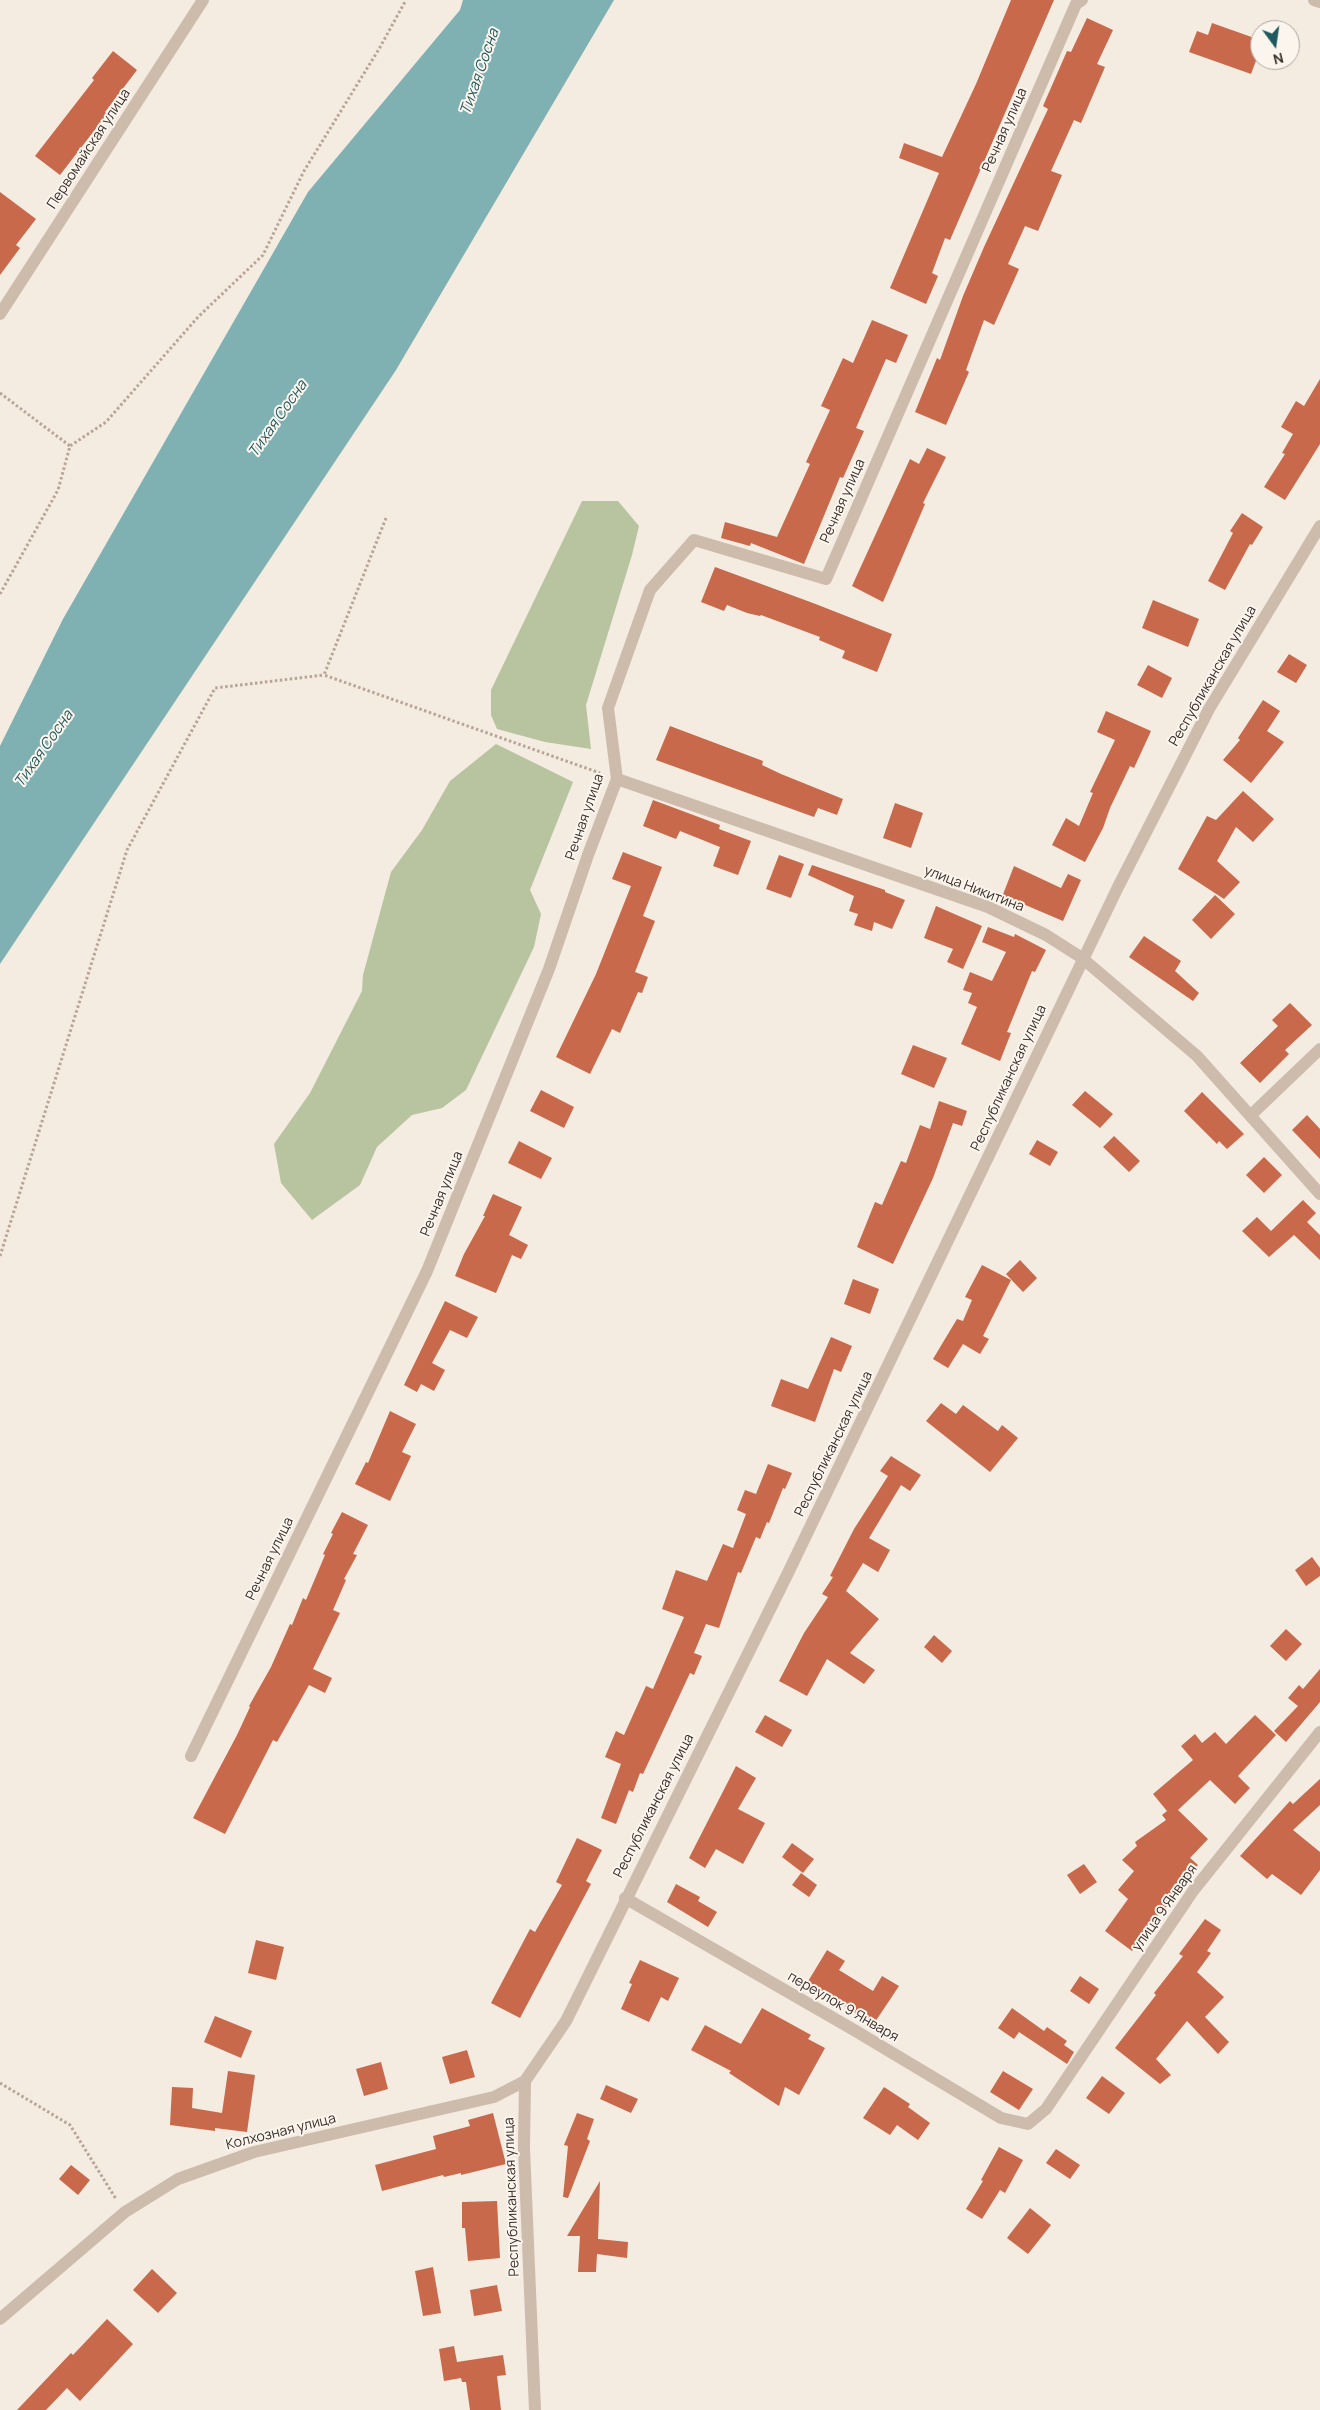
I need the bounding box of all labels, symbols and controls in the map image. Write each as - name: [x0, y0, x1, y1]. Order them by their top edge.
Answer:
- north arrow: [1250, 20, 1300, 70]
- water label: Тихая Сосна: [457, 27, 503, 117]
- text: N: [1271, 49, 1286, 70]
- street label: Речная улица: [979, 85, 1031, 175]
- street label: Первомайская улица: [44, 86, 134, 212]
- water label: Тихая Сосна: [245, 377, 311, 461]
- street label: Речная улица: [817, 456, 869, 546]
- street label: Республиканская улица: [1166, 603, 1260, 749]
- water label: Тихая Сосна: [11, 707, 77, 791]
- street label: Речная улица: [562, 772, 608, 862]
- street label: улица Никитина: [922, 862, 1026, 916]
- street label: Республиканская улица: [968, 1002, 1050, 1154]
- street label: Речная улица: [417, 1149, 467, 1239]
- street label: Республиканская улица: [791, 1369, 877, 1519]
- street label: Речная улица: [243, 1515, 297, 1603]
- street label: Республиканская улица: [610, 1731, 698, 1881]
- street label: улица 9 Января: [1129, 1861, 1201, 1955]
- street label: переулок 9 Января: [784, 1968, 902, 2046]
- street label: Колхозная улица: [224, 2110, 338, 2154]
- street label: Республиканская улица: [501, 2117, 523, 2277]

